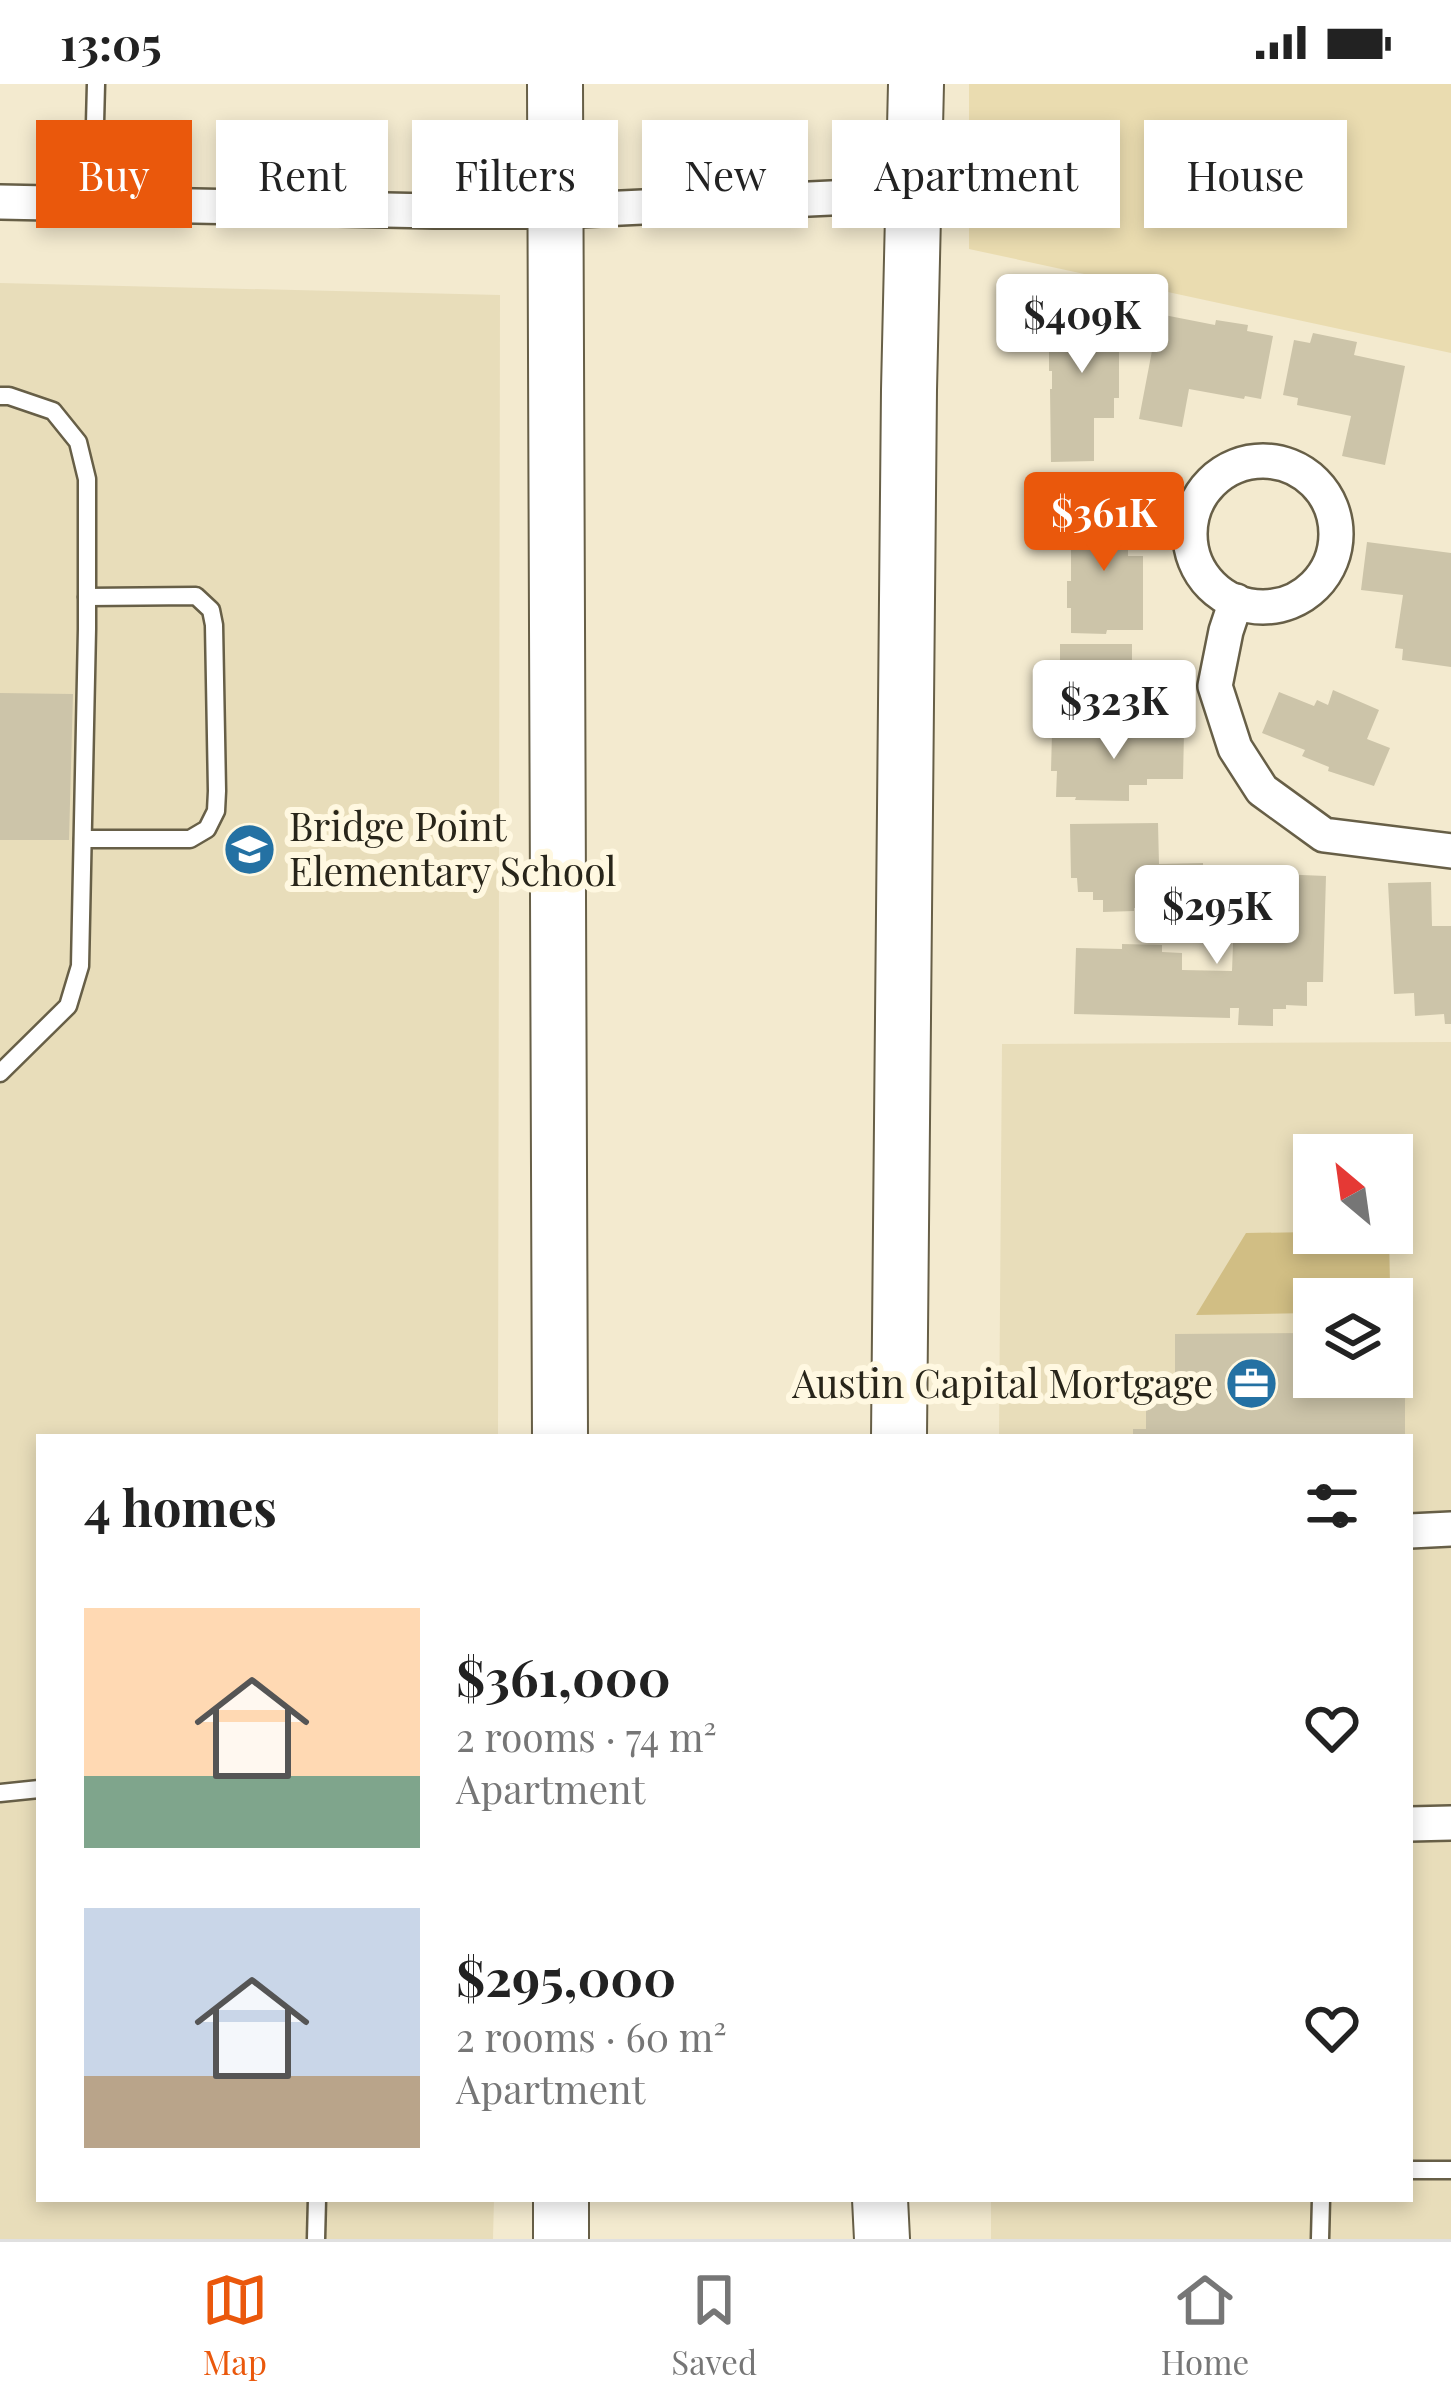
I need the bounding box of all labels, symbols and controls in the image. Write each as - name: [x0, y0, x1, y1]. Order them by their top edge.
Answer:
- text: 13:05: [60, 12, 162, 72]
- chip: Buy: [36, 120, 192, 228]
- chip: Rent: [216, 120, 388, 228]
- chip: Filters: [412, 120, 618, 228]
- chip: New: [642, 120, 808, 228]
- chip: Apartment: [832, 120, 1120, 228]
- chip: House: [1144, 120, 1347, 228]
- pin: $409K: [998, 274, 1166, 376]
- text: $409K: [1023, 287, 1141, 339]
- pin: $361K: [1020, 472, 1188, 574]
- text: $361K: [1051, 485, 1157, 537]
- pin: $323K: [1030, 660, 1198, 762]
- text: $323K: [1060, 673, 1168, 725]
- place label: Bridge Point Elementary School: [289, 799, 616, 896]
- school or university icon: Bridge Point Elementary School: [222, 821, 278, 877]
- pin: $295K: [1133, 865, 1301, 967]
- text: $295K: [1162, 878, 1272, 930]
- north arrow: [1293, 1134, 1413, 1254]
- map controls: [1293, 1134, 1413, 1398]
- button: layers: [1293, 1278, 1413, 1398]
- place label: Austin Capital Mortgage: [791, 1356, 1213, 1408]
- office icon: Austin Capital Mortgage: [1224, 1356, 1280, 1412]
- text: 4 homes: [84, 1472, 277, 1540]
- icon: filters: [1299, 1473, 1365, 1539]
- text: $361,000: [456, 1642, 671, 1710]
- icon: home: [180, 1656, 324, 1800]
- icon: heart: [1299, 1695, 1365, 1761]
- text: 2 rooms · 74 m²: [456, 1710, 717, 1762]
- text: Apartment: [456, 1762, 645, 1814]
- text: $295,000: [456, 1942, 676, 2010]
- icon: home: [180, 1956, 324, 2100]
- icon: heart: [1299, 1995, 1365, 2061]
- text: 2 rooms · 60 m²: [456, 2010, 727, 2062]
- text: Apartment: [456, 2062, 645, 2114]
- tab: Map: [202, 2267, 268, 2383]
- tab: Saved: [671, 2267, 757, 2383]
- tab: Home: [1161, 2267, 1249, 2383]

